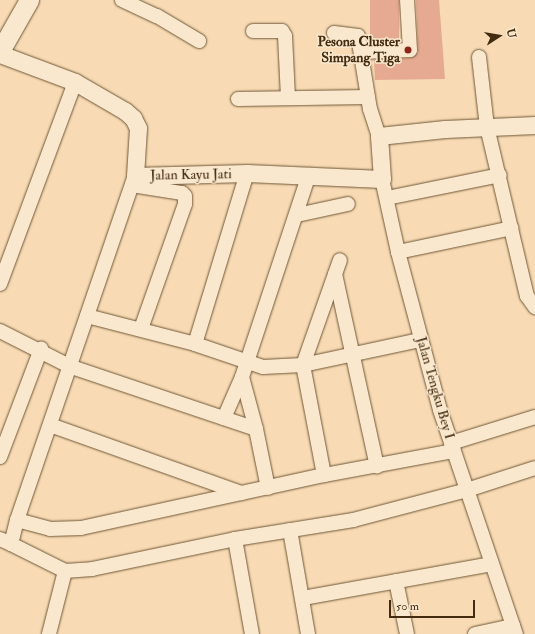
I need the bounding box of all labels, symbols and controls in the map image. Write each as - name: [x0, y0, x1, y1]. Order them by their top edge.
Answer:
- north arrow: [479, 16, 519, 56]
- text: U: [504, 28, 519, 39]
- place label: Pesona Cluster Simpang Tiga: [317, 34, 400, 66]
- marker: Pesona Cluster Simpang Tiga: [403, 45, 413, 55]
- street label: Jalan Kayu Jati: [150, 166, 232, 184]
- street label: Jalan Tengku Bey I: [412, 335, 458, 441]
- scale bar: [391, 592, 477, 618]
- text: 50 m: [396, 599, 419, 614]

